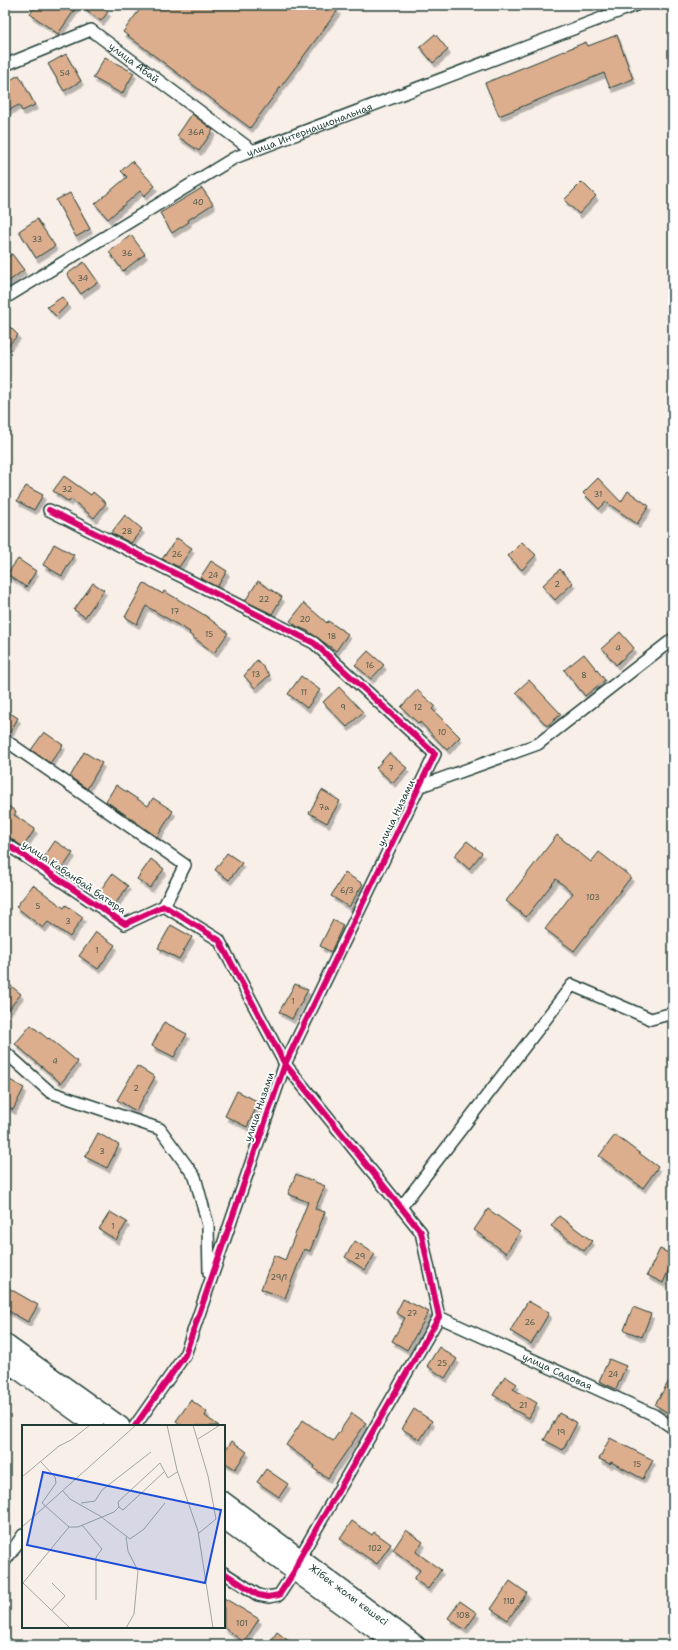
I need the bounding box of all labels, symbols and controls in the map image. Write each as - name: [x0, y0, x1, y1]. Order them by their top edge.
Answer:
- street label: улица Абай: [107, 39, 163, 86]
- house number: 54: [60, 68, 71, 79]
- street label: улица Интернациональная: [245, 99, 374, 159]
- house number: 36А: [188, 127, 205, 138]
- house number: 40: [192, 197, 204, 208]
- house number: 33: [32, 234, 42, 245]
- house number: 36: [122, 248, 133, 259]
- house number: 34: [78, 273, 89, 284]
- house number: 32: [62, 484, 73, 495]
- house number: 31: [594, 489, 602, 500]
- house number: 28: [122, 526, 132, 537]
- house number: 26: [172, 549, 183, 560]
- house number: 24: [208, 570, 219, 581]
- house number: 2: [554, 579, 560, 590]
- house number: 22: [259, 594, 270, 605]
- house number: 17: [171, 606, 180, 617]
- house number: 20: [300, 614, 310, 625]
- house number: 15: [205, 629, 213, 640]
- house number: 18: [328, 631, 336, 642]
- house number: 4: [615, 643, 621, 654]
- house number: 16: [366, 660, 375, 671]
- house number: 13: [252, 669, 260, 680]
- house number: 8: [581, 670, 587, 681]
- house number: 11: [301, 687, 307, 698]
- house number: 9: [340, 702, 346, 713]
- house number: 12: [414, 702, 423, 713]
- house number: 10: [438, 727, 446, 738]
- house number: 7: [388, 763, 394, 774]
- street label: улица Низами: [374, 777, 418, 849]
- house number: 7а: [319, 802, 329, 813]
- street label: улица Кабанбай батыра: [20, 837, 129, 917]
- house number: 6/3: [340, 885, 354, 896]
- house number: 103: [586, 892, 600, 903]
- house number: 5: [36, 901, 41, 912]
- house number: 3: [65, 916, 71, 927]
- house number: 1: [95, 945, 99, 956]
- house number: 1: [291, 996, 295, 1007]
- house number: 4: [52, 1056, 58, 1067]
- street label: улица Низами: [241, 1070, 277, 1144]
- house number: 2: [133, 1083, 139, 1094]
- house number: 3: [99, 1146, 105, 1157]
- house number: 1: [111, 1221, 115, 1232]
- house number: 29: [355, 1251, 365, 1262]
- house number: 29/1: [271, 1272, 287, 1283]
- house number: 27: [407, 1308, 418, 1319]
- house number: 26: [525, 1317, 536, 1328]
- street label: улица Садовая: [520, 1349, 594, 1392]
- house number: 25: [437, 1358, 447, 1369]
- house number: 24: [608, 1369, 619, 1380]
- house number: 21: [519, 1400, 527, 1411]
- inset map: [22, 1425, 225, 1628]
- house number: 19: [557, 1427, 565, 1438]
- house number: 15: [633, 1459, 641, 1470]
- house number: 102: [368, 1543, 382, 1554]
- street label: Жібек жолы көшесі: [307, 1561, 391, 1628]
- house number: 110: [503, 1596, 515, 1607]
- house number: 108: [456, 1610, 470, 1621]
- house number: 101: [236, 1618, 248, 1629]

